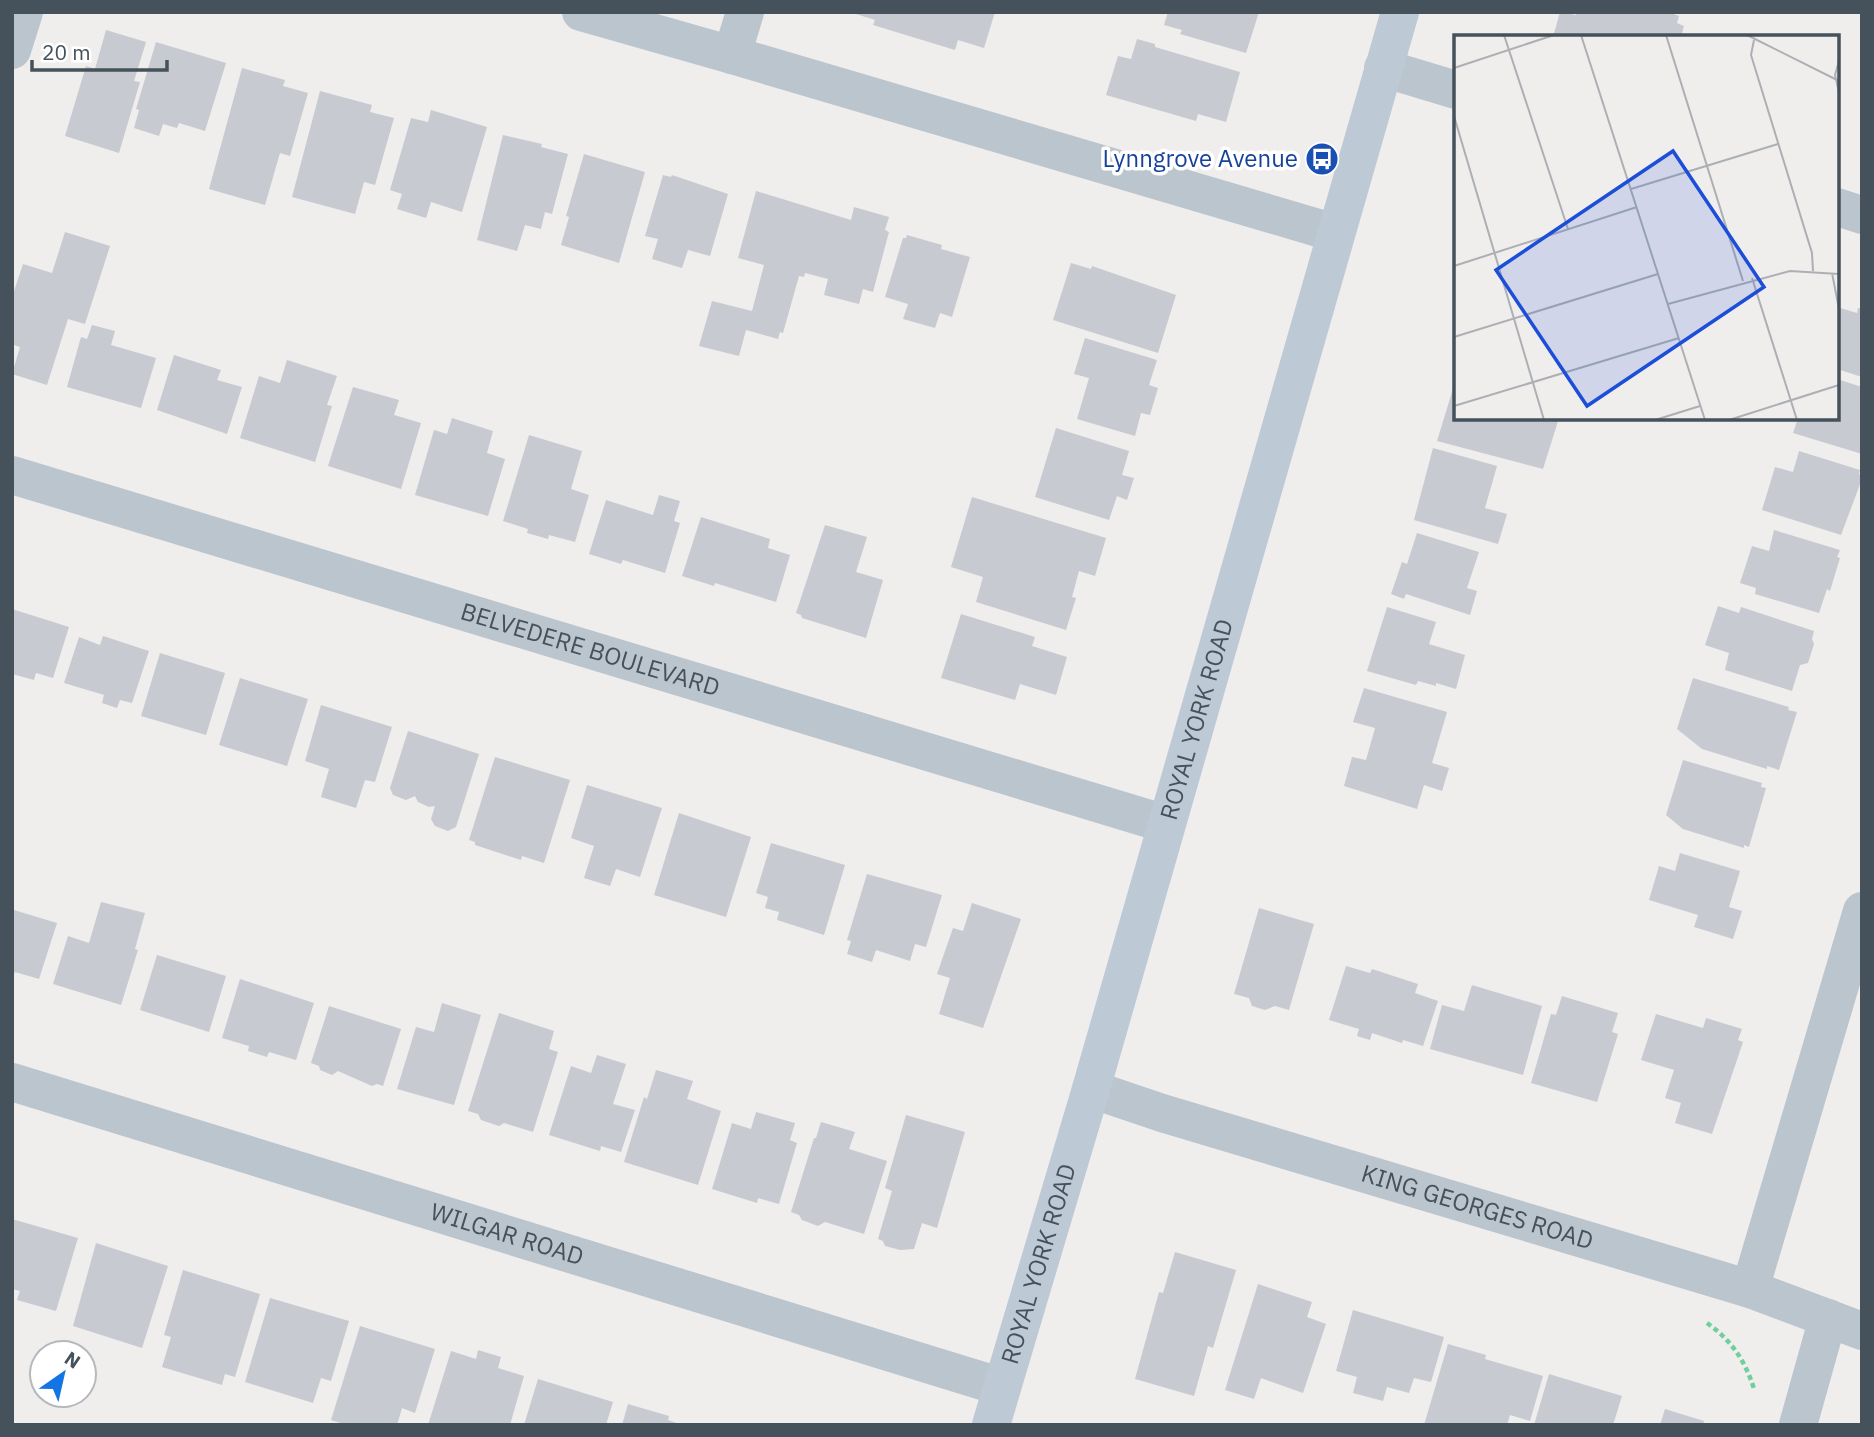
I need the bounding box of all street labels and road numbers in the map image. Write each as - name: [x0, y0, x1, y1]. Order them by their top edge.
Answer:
- street label: BELVEDERE BOULEVARD: [457, 595, 724, 703]
- street label: ROYAL YORK ROAD: [1152, 615, 1240, 823]
- street label: KING GEORGES ROAD: [1358, 1157, 1597, 1256]
- street label: ROYAL YORK ROAD: [993, 1160, 1083, 1368]
- street label: WILGAR ROAD: [427, 1195, 588, 1272]

